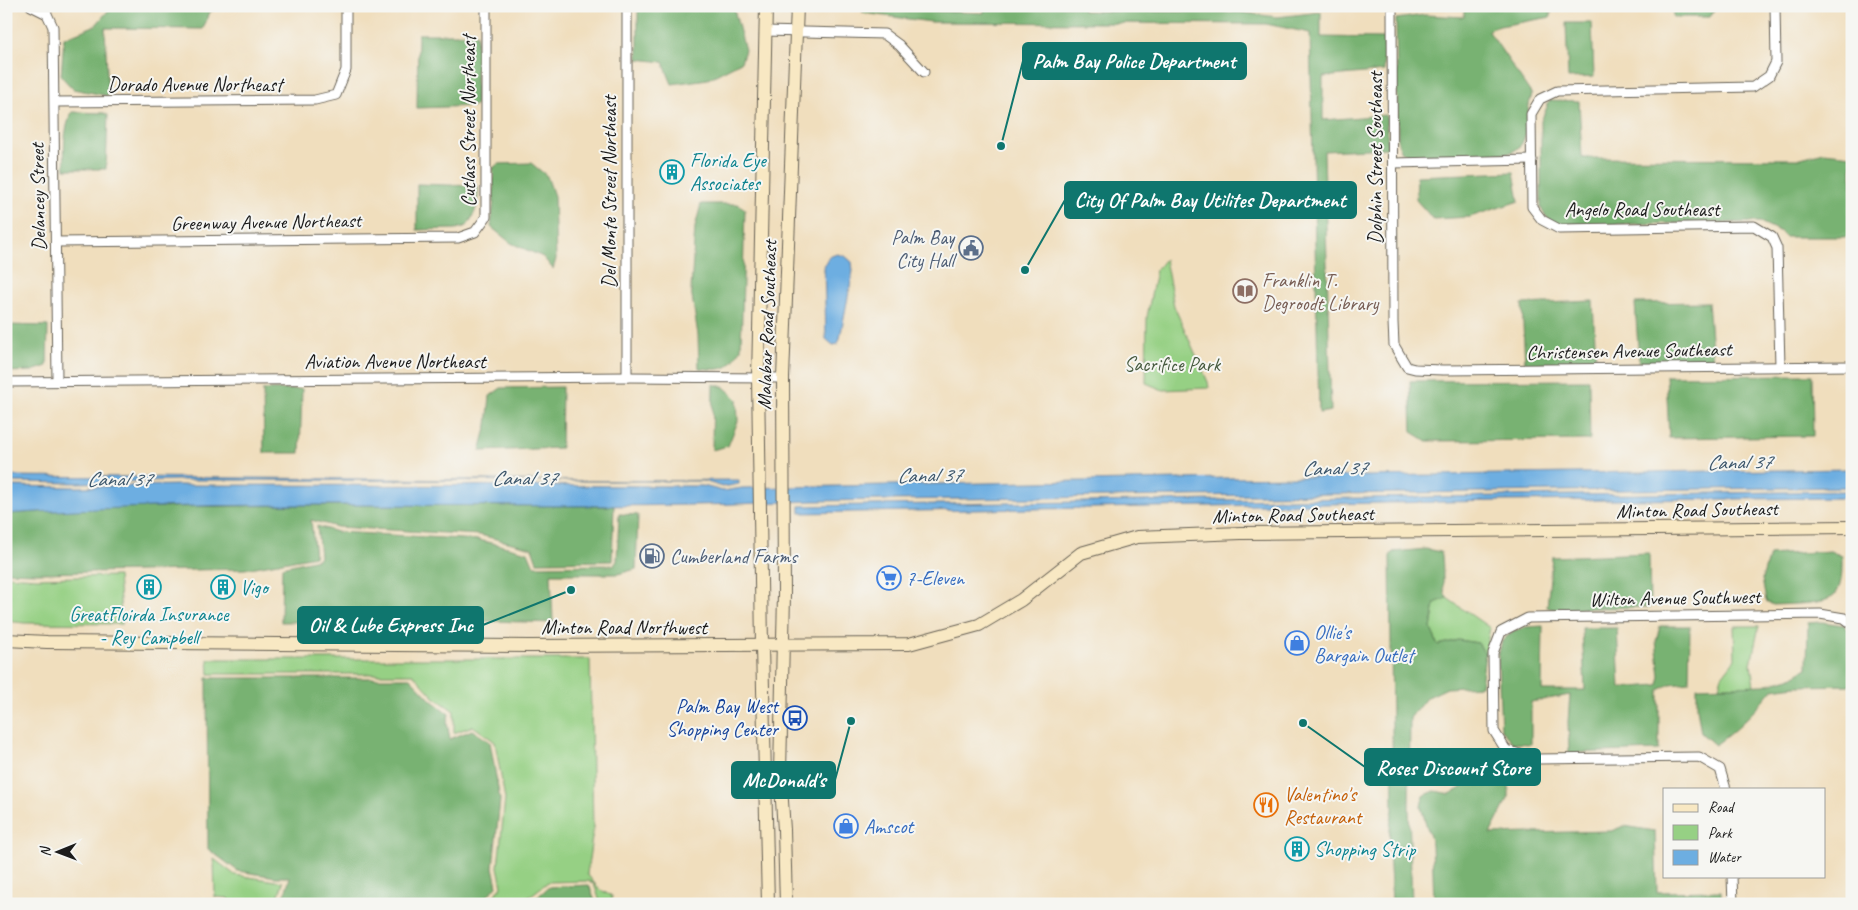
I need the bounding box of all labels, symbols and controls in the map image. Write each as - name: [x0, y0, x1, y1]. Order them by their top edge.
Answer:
- street label: Cutlass Street Northeast: [456, 32, 481, 207]
- callout: Palm Bay Police Department: [1023, 43, 1246, 79]
- text: Palm Bay Police Department: [1033, 48, 1239, 74]
- street label: Dolphin Street Southeast: [1363, 69, 1388, 244]
- street label: Dorado Avenue Northeast: [108, 72, 286, 97]
- street label: Del Monte Street Northeast: [597, 93, 622, 288]
- street label: Delancey Street: [25, 141, 51, 251]
- place label: Florida Eye Associates: [690, 148, 767, 196]
- building icon: Florida Eye Associates: [659, 159, 685, 185]
- callout: City Of Palm Bay Utilites Department: [1065, 182, 1356, 218]
- text: City Of Palm Bay Utilites Department: [1074, 187, 1348, 214]
- street label: Angelo Road Southeast: [1565, 197, 1722, 222]
- street label: Greenway Avenue Northeast: [171, 208, 364, 236]
- place label: Palm Bay City Hall: [891, 225, 958, 273]
- public building icon: Palm Bay City Hall: [958, 235, 984, 261]
- street label: Malabar Road Southeast: [752, 237, 783, 410]
- place label: Franklin T. Degroodt Library: [1262, 268, 1380, 316]
- library icon: Franklin T. Degroodt Library: [1232, 278, 1258, 304]
- street label: Christensen Avenue Southeast: [1526, 337, 1734, 365]
- street label: Aviation Avenue Northeast: [304, 349, 488, 374]
- park label: Sacrifice Park: [1124, 352, 1222, 377]
- water label: Canal 37: [1707, 448, 1776, 476]
- water label: Canal 37: [1302, 454, 1371, 482]
- water label: Canal 37: [897, 461, 966, 489]
- water label: Canal 37: [492, 465, 561, 491]
- water label: Canal 37: [87, 466, 156, 492]
- street label: Minton Road Southeast: [1616, 496, 1780, 524]
- street label: Minton Road Southeast: [1212, 501, 1376, 529]
- fuel station icon: Cumberland Farms: [639, 543, 665, 569]
- place label: Cumberland Farms: [670, 544, 799, 569]
- supermarket icon: 7-Eleven: [876, 565, 902, 591]
- place label: 7-Eleven: [906, 566, 965, 591]
- building icon: GreatFloirda Insurance - Rey Campbell: [136, 574, 162, 600]
- building icon: Vigo: [210, 574, 236, 600]
- place label: Vigo: [240, 575, 270, 600]
- street label: Wilton Avenue Southwest: [1589, 584, 1763, 612]
- place label: GreatFloirda Insurance - Rey Campbell: [69, 602, 230, 650]
- callout: Oil & Lube Express Inc: [298, 607, 483, 643]
- text: Oil & Lube Express Inc: [309, 612, 475, 638]
- street label: Minton Road Northwest: [541, 615, 709, 640]
- place label: Ollie's Bargain Outlet: [1314, 620, 1417, 668]
- shop icon: Ollie's Bargain Outlet: [1284, 630, 1310, 656]
- place label: Palm Bay West Shopping Center: [666, 694, 780, 742]
- bus stop icon: Palm Bay West Shopping Center: [782, 705, 808, 731]
- callout: Roses Discount Store: [1365, 749, 1540, 785]
- text: Roses Discount Store: [1376, 755, 1532, 781]
- callout: McDonald's: [732, 762, 835, 798]
- text: McDonald's: [742, 767, 828, 793]
- place label: Valentino's Restaurant: [1284, 782, 1364, 830]
- legend: [1663, 788, 1826, 878]
- restaurant icon: Valentino's Restaurant: [1253, 792, 1279, 818]
- text: Road: [1708, 798, 1735, 817]
- shop icon: Amscot: [833, 813, 859, 839]
- place label: Amscot: [864, 814, 916, 839]
- text: Park: [1708, 824, 1733, 843]
- north arrow: [32, 828, 82, 878]
- building icon: Shopping Strip: [1284, 836, 1310, 862]
- place label: Shopping Strip: [1314, 837, 1417, 862]
- text: N: [37, 845, 54, 857]
- text: Water: [1708, 848, 1742, 867]

